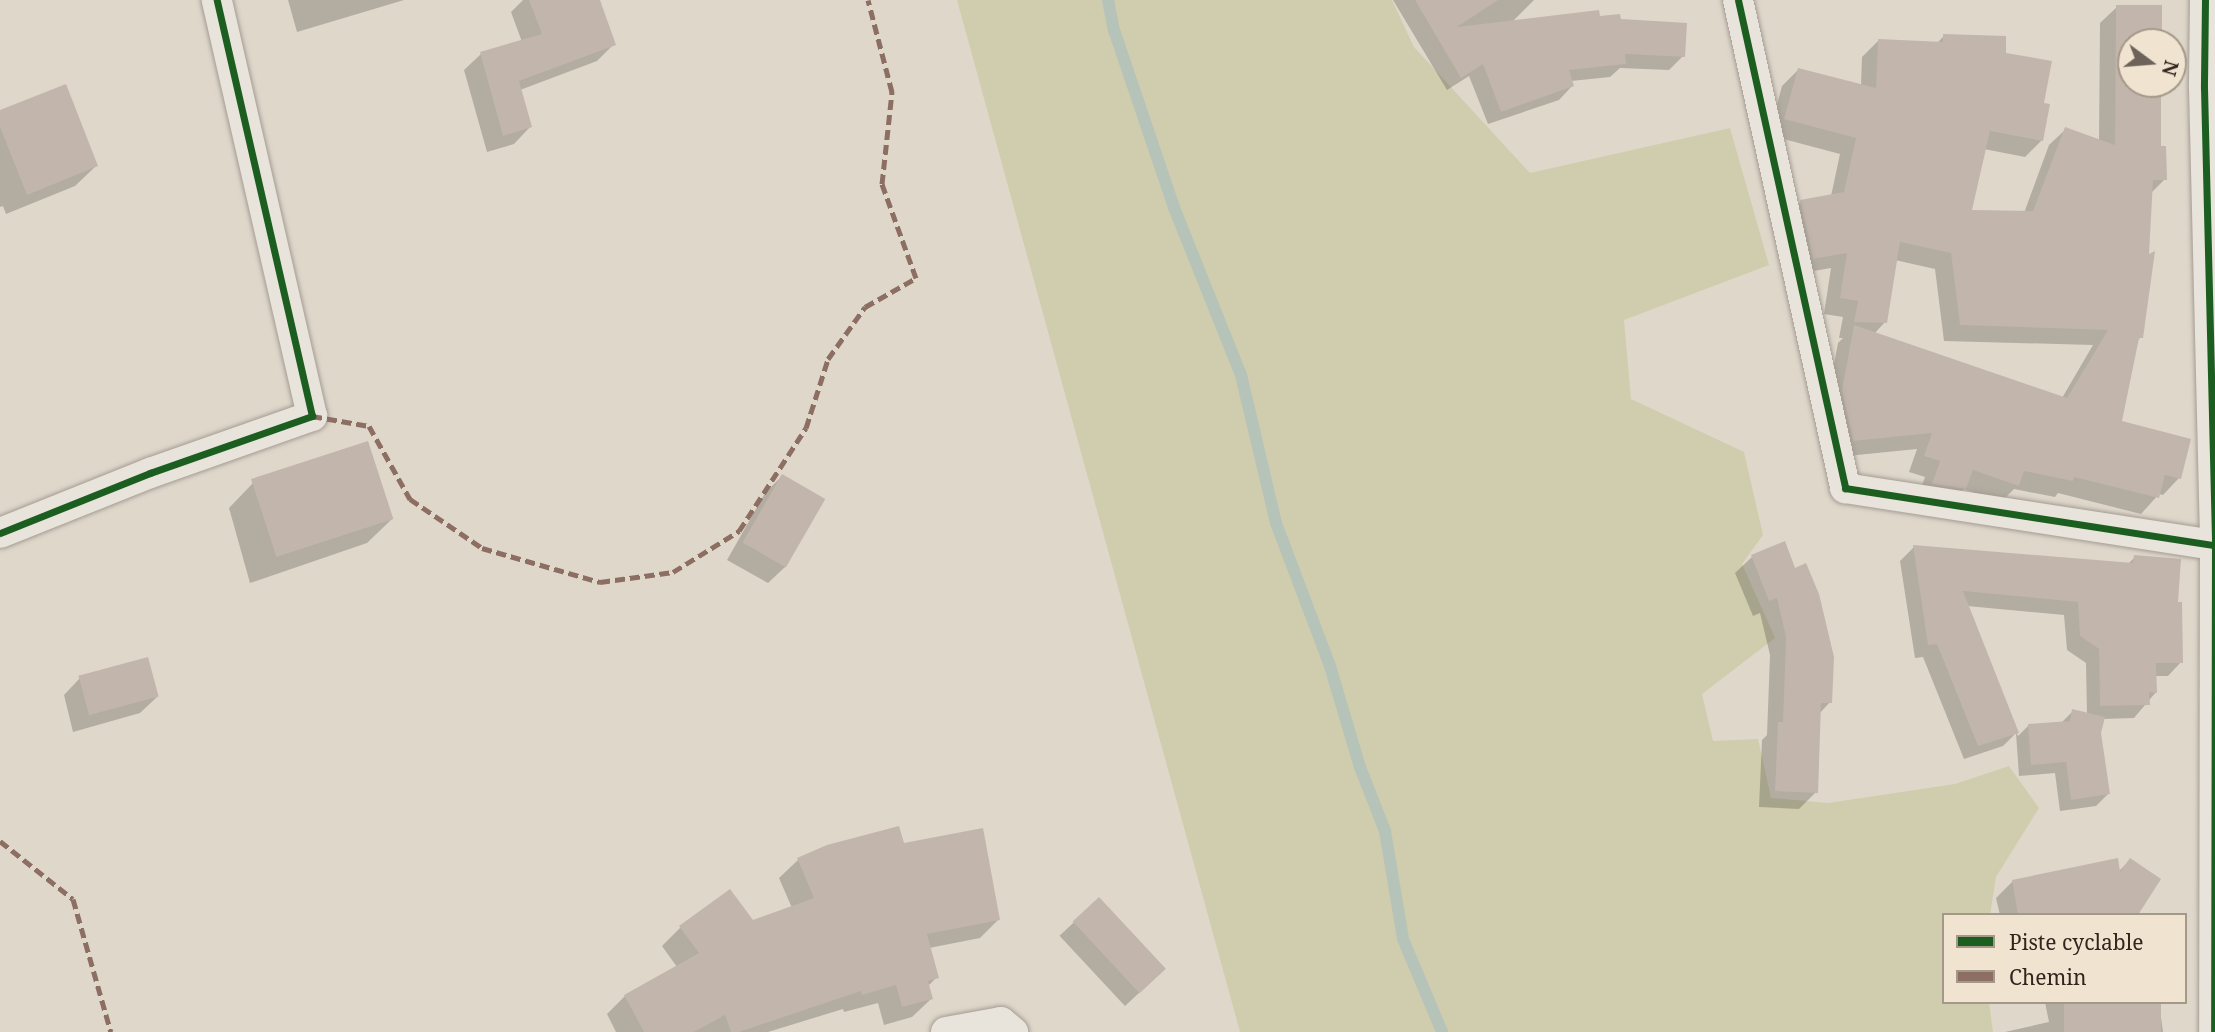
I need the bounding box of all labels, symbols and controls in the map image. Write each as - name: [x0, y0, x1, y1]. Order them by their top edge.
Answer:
- north arrow: [2117, 28, 2187, 98]
- text: N: [2156, 57, 2185, 79]
- legend: [1942, 913, 2187, 1004]
- text: Piste cyclable: [2009, 928, 2143, 956]
- text: Chemin: [2009, 963, 2087, 991]

